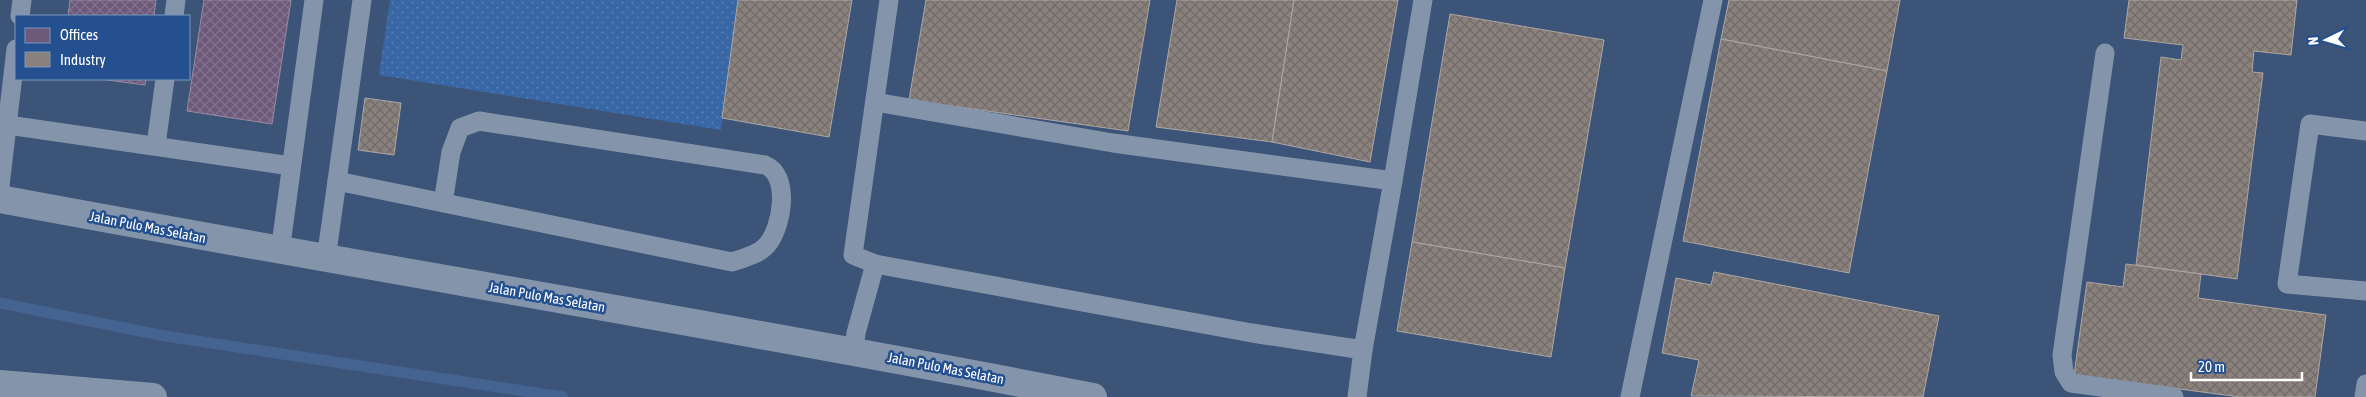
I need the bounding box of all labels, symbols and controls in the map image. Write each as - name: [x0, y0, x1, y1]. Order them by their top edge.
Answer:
- legend: [15, 15, 190, 80]
- north arrow: [2301, 15, 2351, 65]
- text: Offices: [60, 26, 98, 43]
- text: N: [2305, 36, 2321, 46]
- text: Industry: [60, 51, 106, 68]
- street label: Jalan Pulo Mas Selatan: [88, 208, 208, 246]
- street label: Jalan Pulo Mas Selatan: [487, 279, 607, 315]
- street label: Jalan Pulo Mas Selatan: [886, 349, 1006, 387]
- scale bar: [2191, 350, 2302, 382]
- text: 20 m: [2198, 358, 2225, 375]

